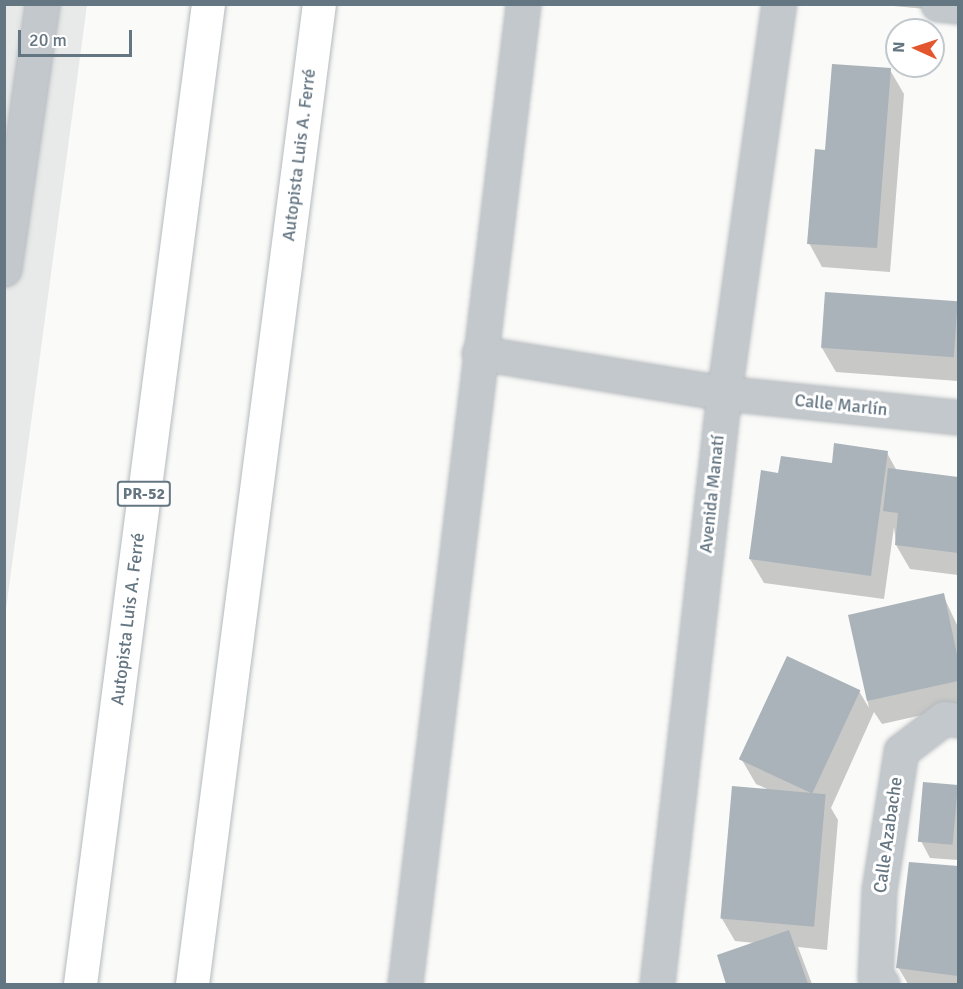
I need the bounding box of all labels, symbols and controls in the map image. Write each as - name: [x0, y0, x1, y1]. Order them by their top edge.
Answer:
- scale bar: [21, 18, 135, 56]
- north arrow: [885, 18, 945, 78]
- text: 20 m: [29, 29, 67, 51]
- text: N: [889, 41, 909, 53]
- street label: Autopista Luis A. Ferré: [278, 68, 320, 242]
- street label: Calle Marlín: [794, 389, 888, 421]
- street label: Avenida Manatí: [695, 434, 729, 554]
- road number: PR-52: [116, 481, 172, 507]
- street label: Autopista Luis A. Ferré: [107, 532, 149, 706]
- street label: Calle Azabache: [869, 776, 907, 894]

